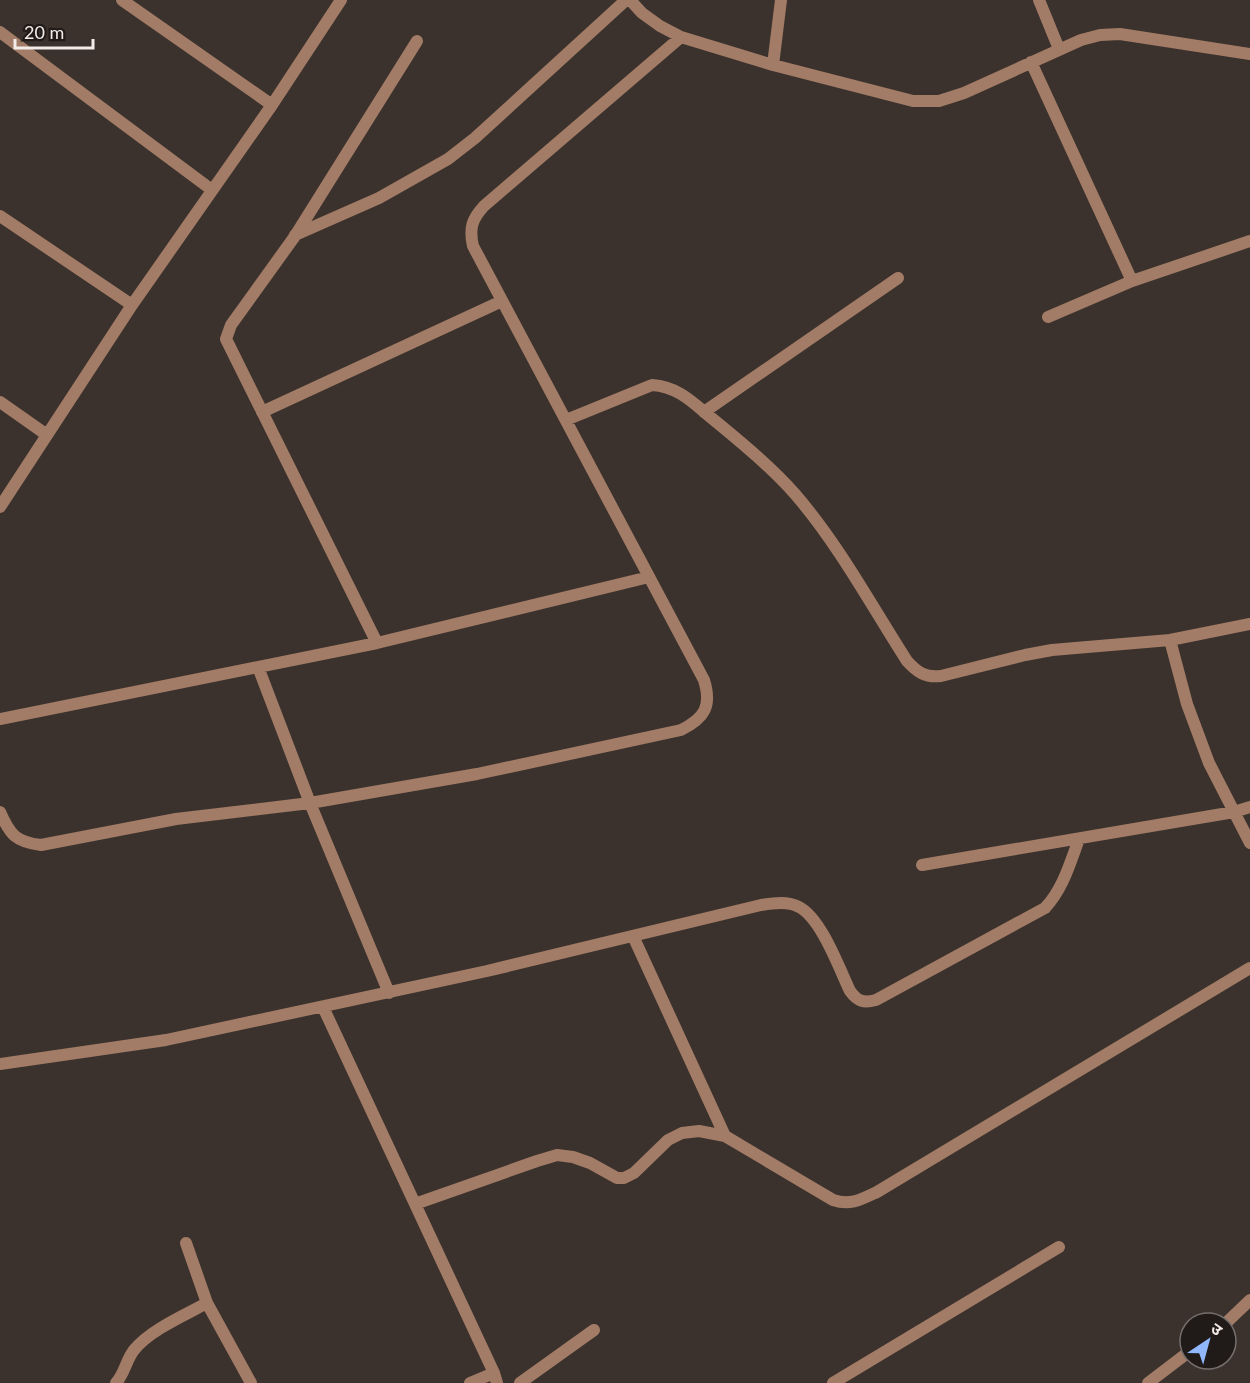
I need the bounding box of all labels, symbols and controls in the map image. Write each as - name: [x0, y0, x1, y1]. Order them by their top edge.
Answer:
- scale bar: [15, 12, 93, 50]
- text: 20 m: [24, 21, 64, 43]
- north arrow: [1178, 1311, 1238, 1371]
- text: उ: [1208, 1318, 1227, 1339]

